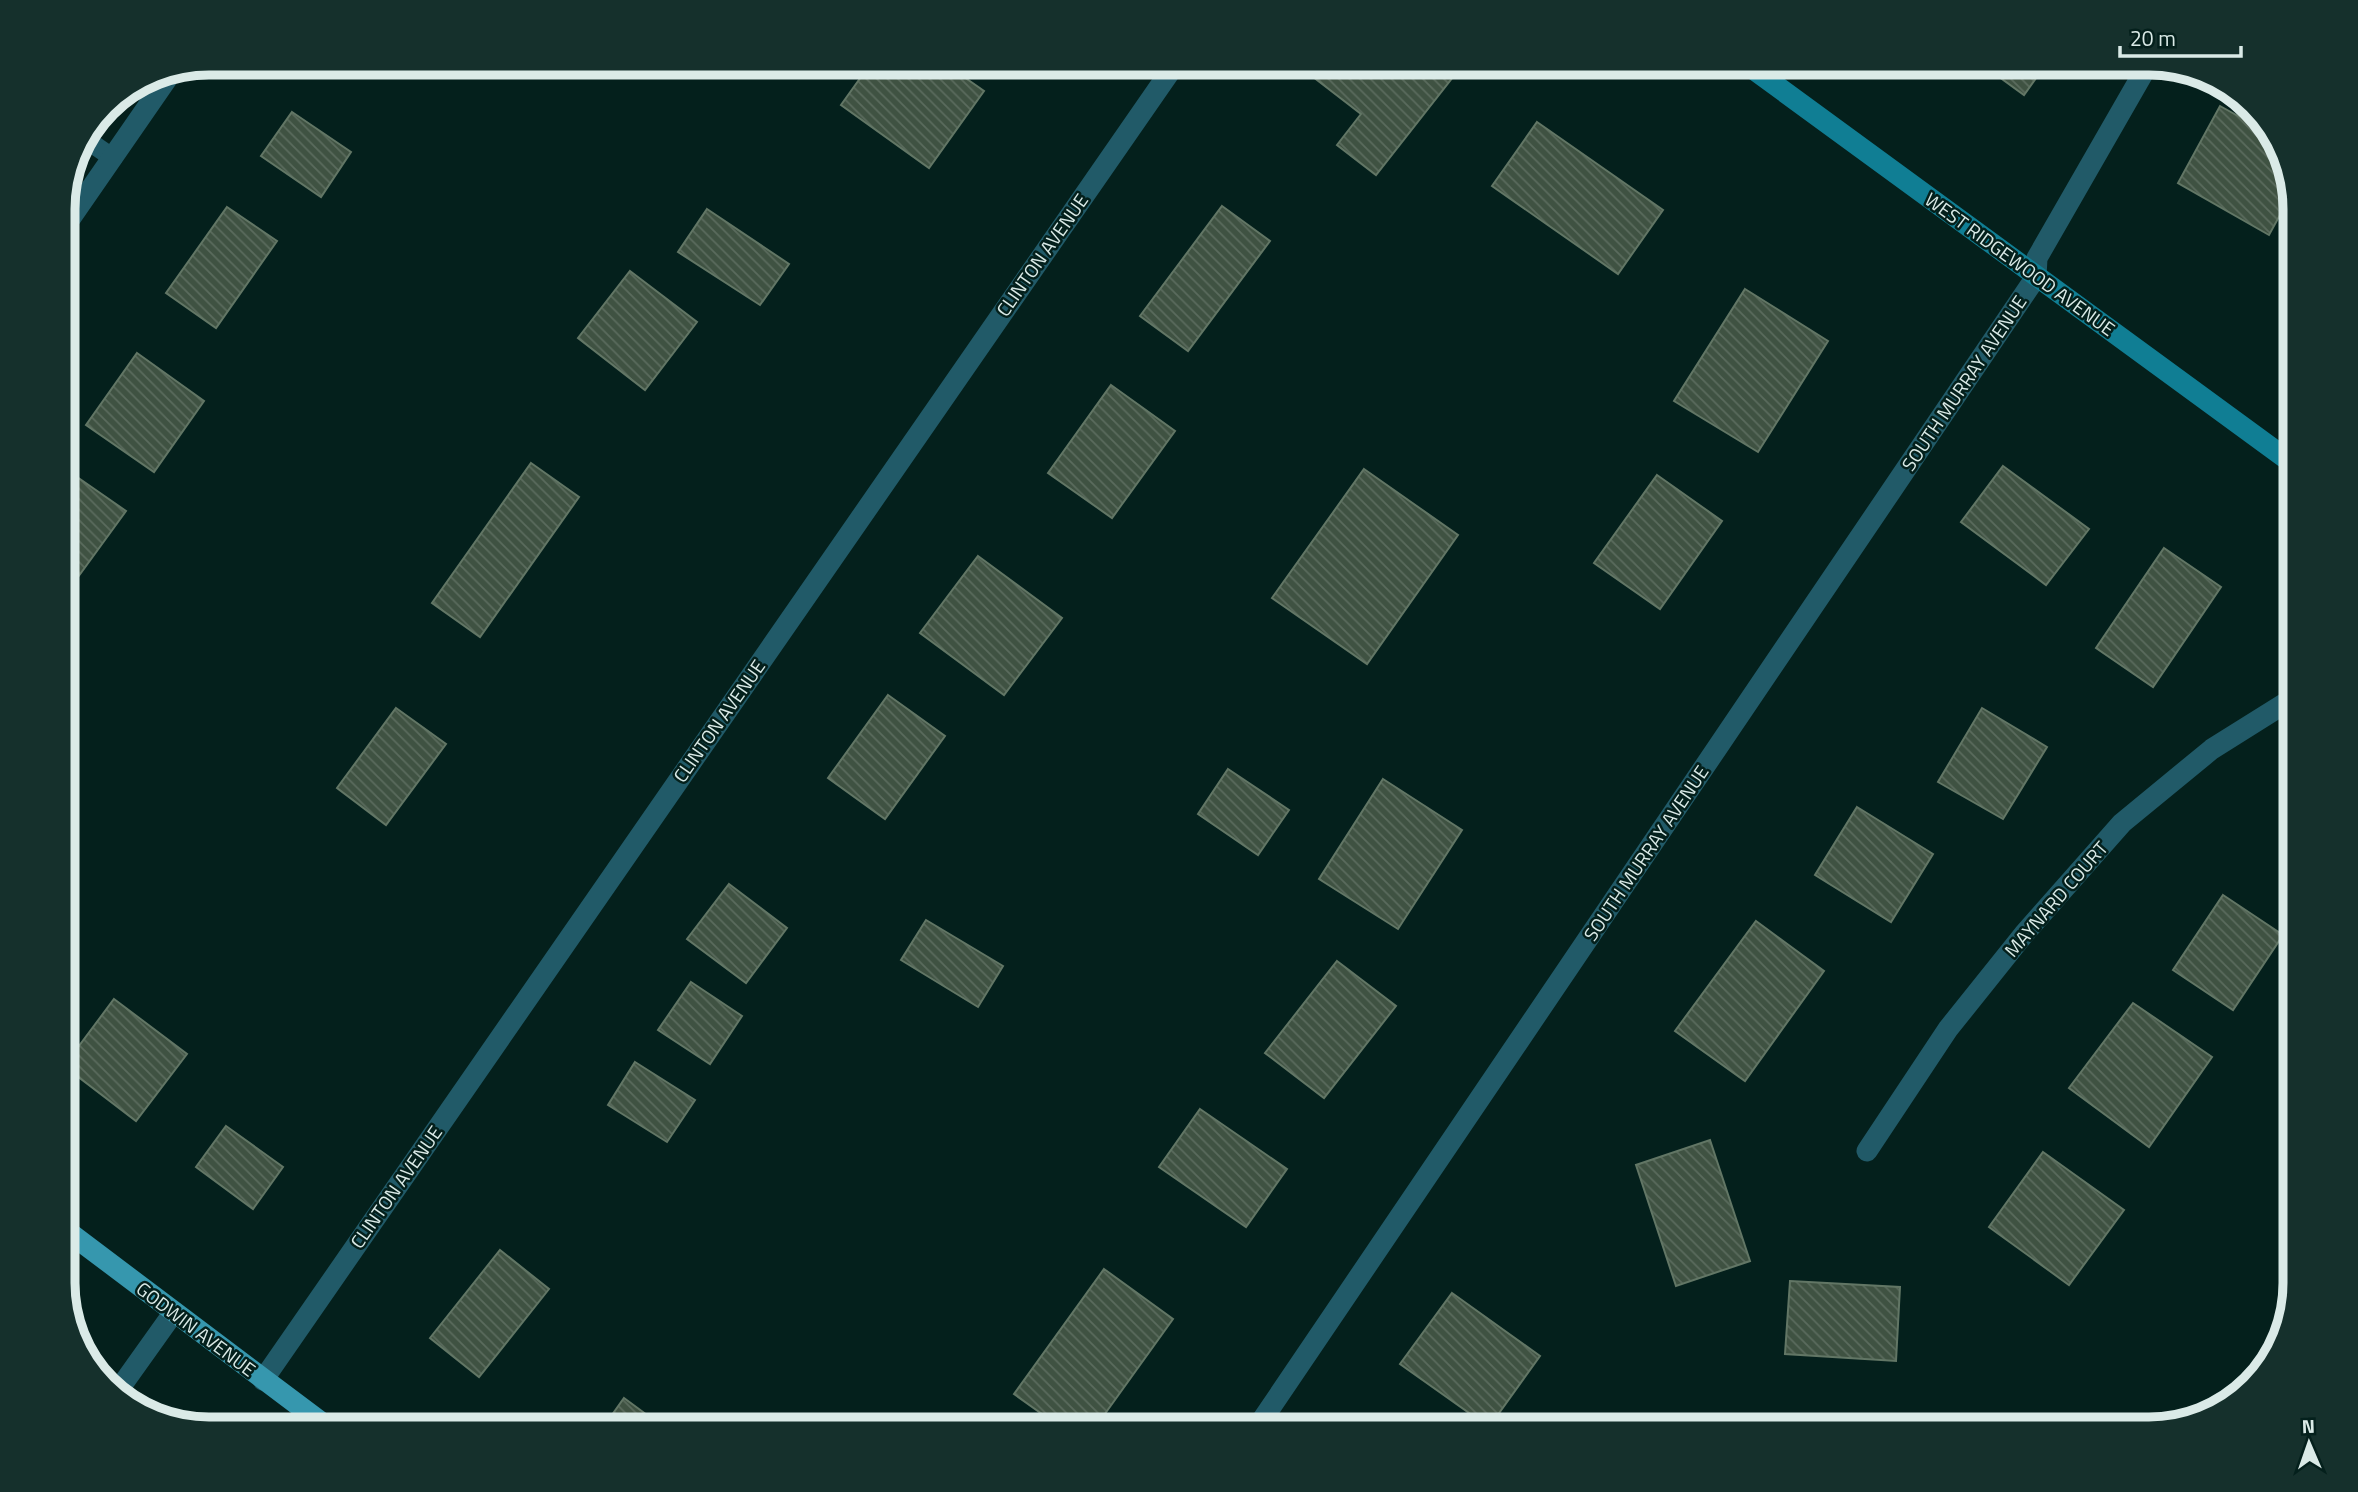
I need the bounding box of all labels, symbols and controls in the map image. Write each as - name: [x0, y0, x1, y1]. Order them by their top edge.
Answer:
- scale bar: [2120, 14, 2241, 58]
- text: 20 m: [2130, 22, 2176, 54]
- street label: WEST RIDGEWOOD AVENUE: [1919, 185, 2121, 343]
- street label: CLINTON AVENUE: [988, 187, 1095, 322]
- street label: SOUTH MURRAY AVENUE: [1894, 289, 2033, 476]
- street label: CLINTON AVENUE: [665, 653, 772, 788]
- street label: SOUTH MURRAY AVENUE: [1576, 759, 1715, 946]
- street label: MAYNARD COURT: [1997, 834, 2114, 963]
- street label: CLINTON AVENUE: [342, 1119, 449, 1254]
- street label: GODWIN AVENUE: [131, 1274, 262, 1383]
- north arrow: [2274, 1408, 2344, 1478]
- text: N: [2301, 1411, 2315, 1440]

